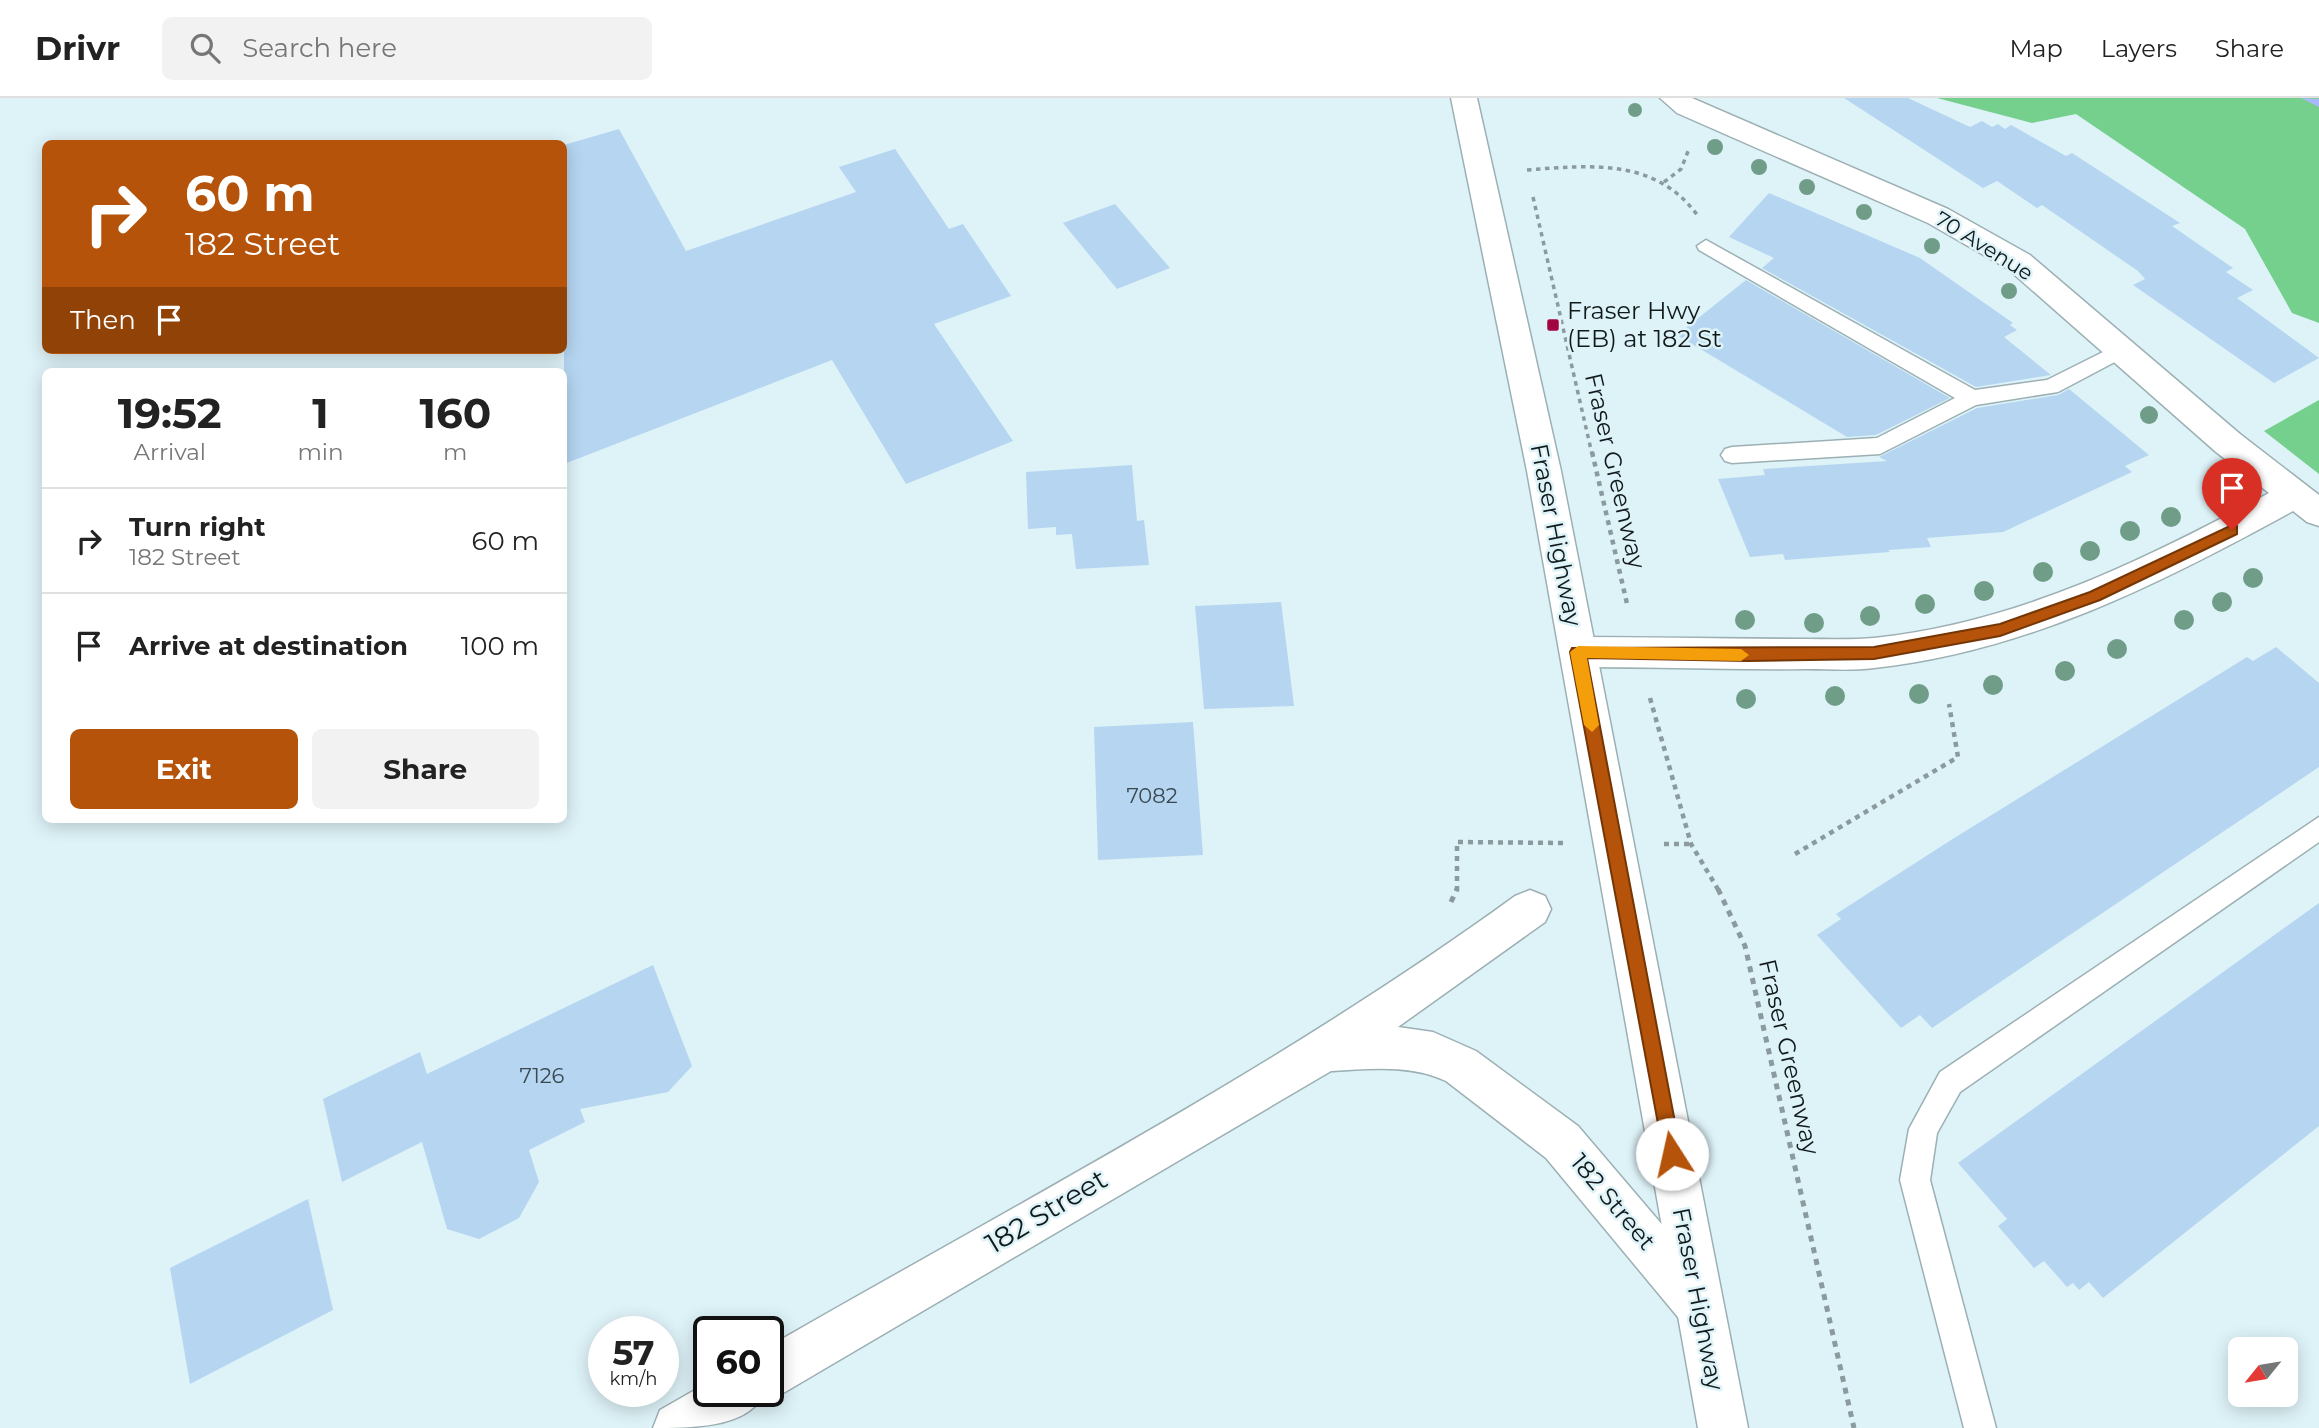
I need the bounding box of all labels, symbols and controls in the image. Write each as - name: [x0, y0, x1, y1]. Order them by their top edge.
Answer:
- search box: [162, 17, 652, 80]
- text: Drivr: [35, 28, 120, 68]
- icon: search: [186, 29, 224, 67]
- text: Search here: [242, 32, 397, 64]
- text: Map: [2009, 34, 2063, 63]
- text: Layers: [2101, 34, 2177, 63]
- text: Share: [2215, 34, 2284, 63]
- text: 60 m: [185, 164, 315, 223]
- icon: right: [70, 168, 161, 259]
- street label: 70 Avenue: [1931, 206, 2038, 285]
- text: 182 Street: [185, 224, 340, 263]
- place label: Fraser Hwy (EB) at 182 St: [1567, 296, 1722, 353]
- icon: arrive: [150, 301, 188, 339]
- text: Then: [70, 304, 136, 336]
- marker: Fraser Hwy (EB) at 182 St: [1545, 317, 1561, 333]
- street label: Fraser Greenway: [1579, 370, 1652, 572]
- text: 19:52: [118, 387, 222, 439]
- text: 1: [312, 387, 329, 439]
- text: 160: [419, 387, 491, 439]
- text: Arrival: [133, 438, 206, 466]
- text: min: [297, 438, 344, 466]
- text: m: [443, 438, 468, 466]
- street label: Fraser Highway: [1525, 441, 1588, 629]
- pin: [2202, 458, 2262, 530]
- icon: arrive: [2213, 469, 2251, 507]
- text: Turn right: [129, 511, 265, 543]
- icon: right: [70, 522, 108, 560]
- text: 60 m: [472, 525, 539, 557]
- text: 182 Street: [129, 543, 241, 571]
- icon: arrive: [70, 627, 108, 665]
- text: Arrive at destination: [129, 630, 408, 662]
- text: 100 m: [461, 630, 539, 662]
- button: Exit: [70, 729, 298, 809]
- button: Share: [312, 729, 539, 809]
- house number: 7082: [1126, 783, 1178, 808]
- street label: Fraser Greenway: [1753, 956, 1826, 1158]
- house number: 7126: [520, 1063, 565, 1088]
- position arrow: [1635, 1117, 1709, 1191]
- street label: 182 Street: [1565, 1148, 1662, 1256]
- street label: 182 Street: [979, 1161, 1113, 1261]
- street label: Fraser Highway: [1667, 1205, 1730, 1393]
- speed limit sign: 60: [693, 1316, 784, 1407]
- text: 57: [612, 1331, 655, 1374]
- north arrow: [2228, 1337, 2298, 1407]
- map controls: [2228, 1337, 2298, 1407]
- text: km/h: [609, 1368, 658, 1390]

